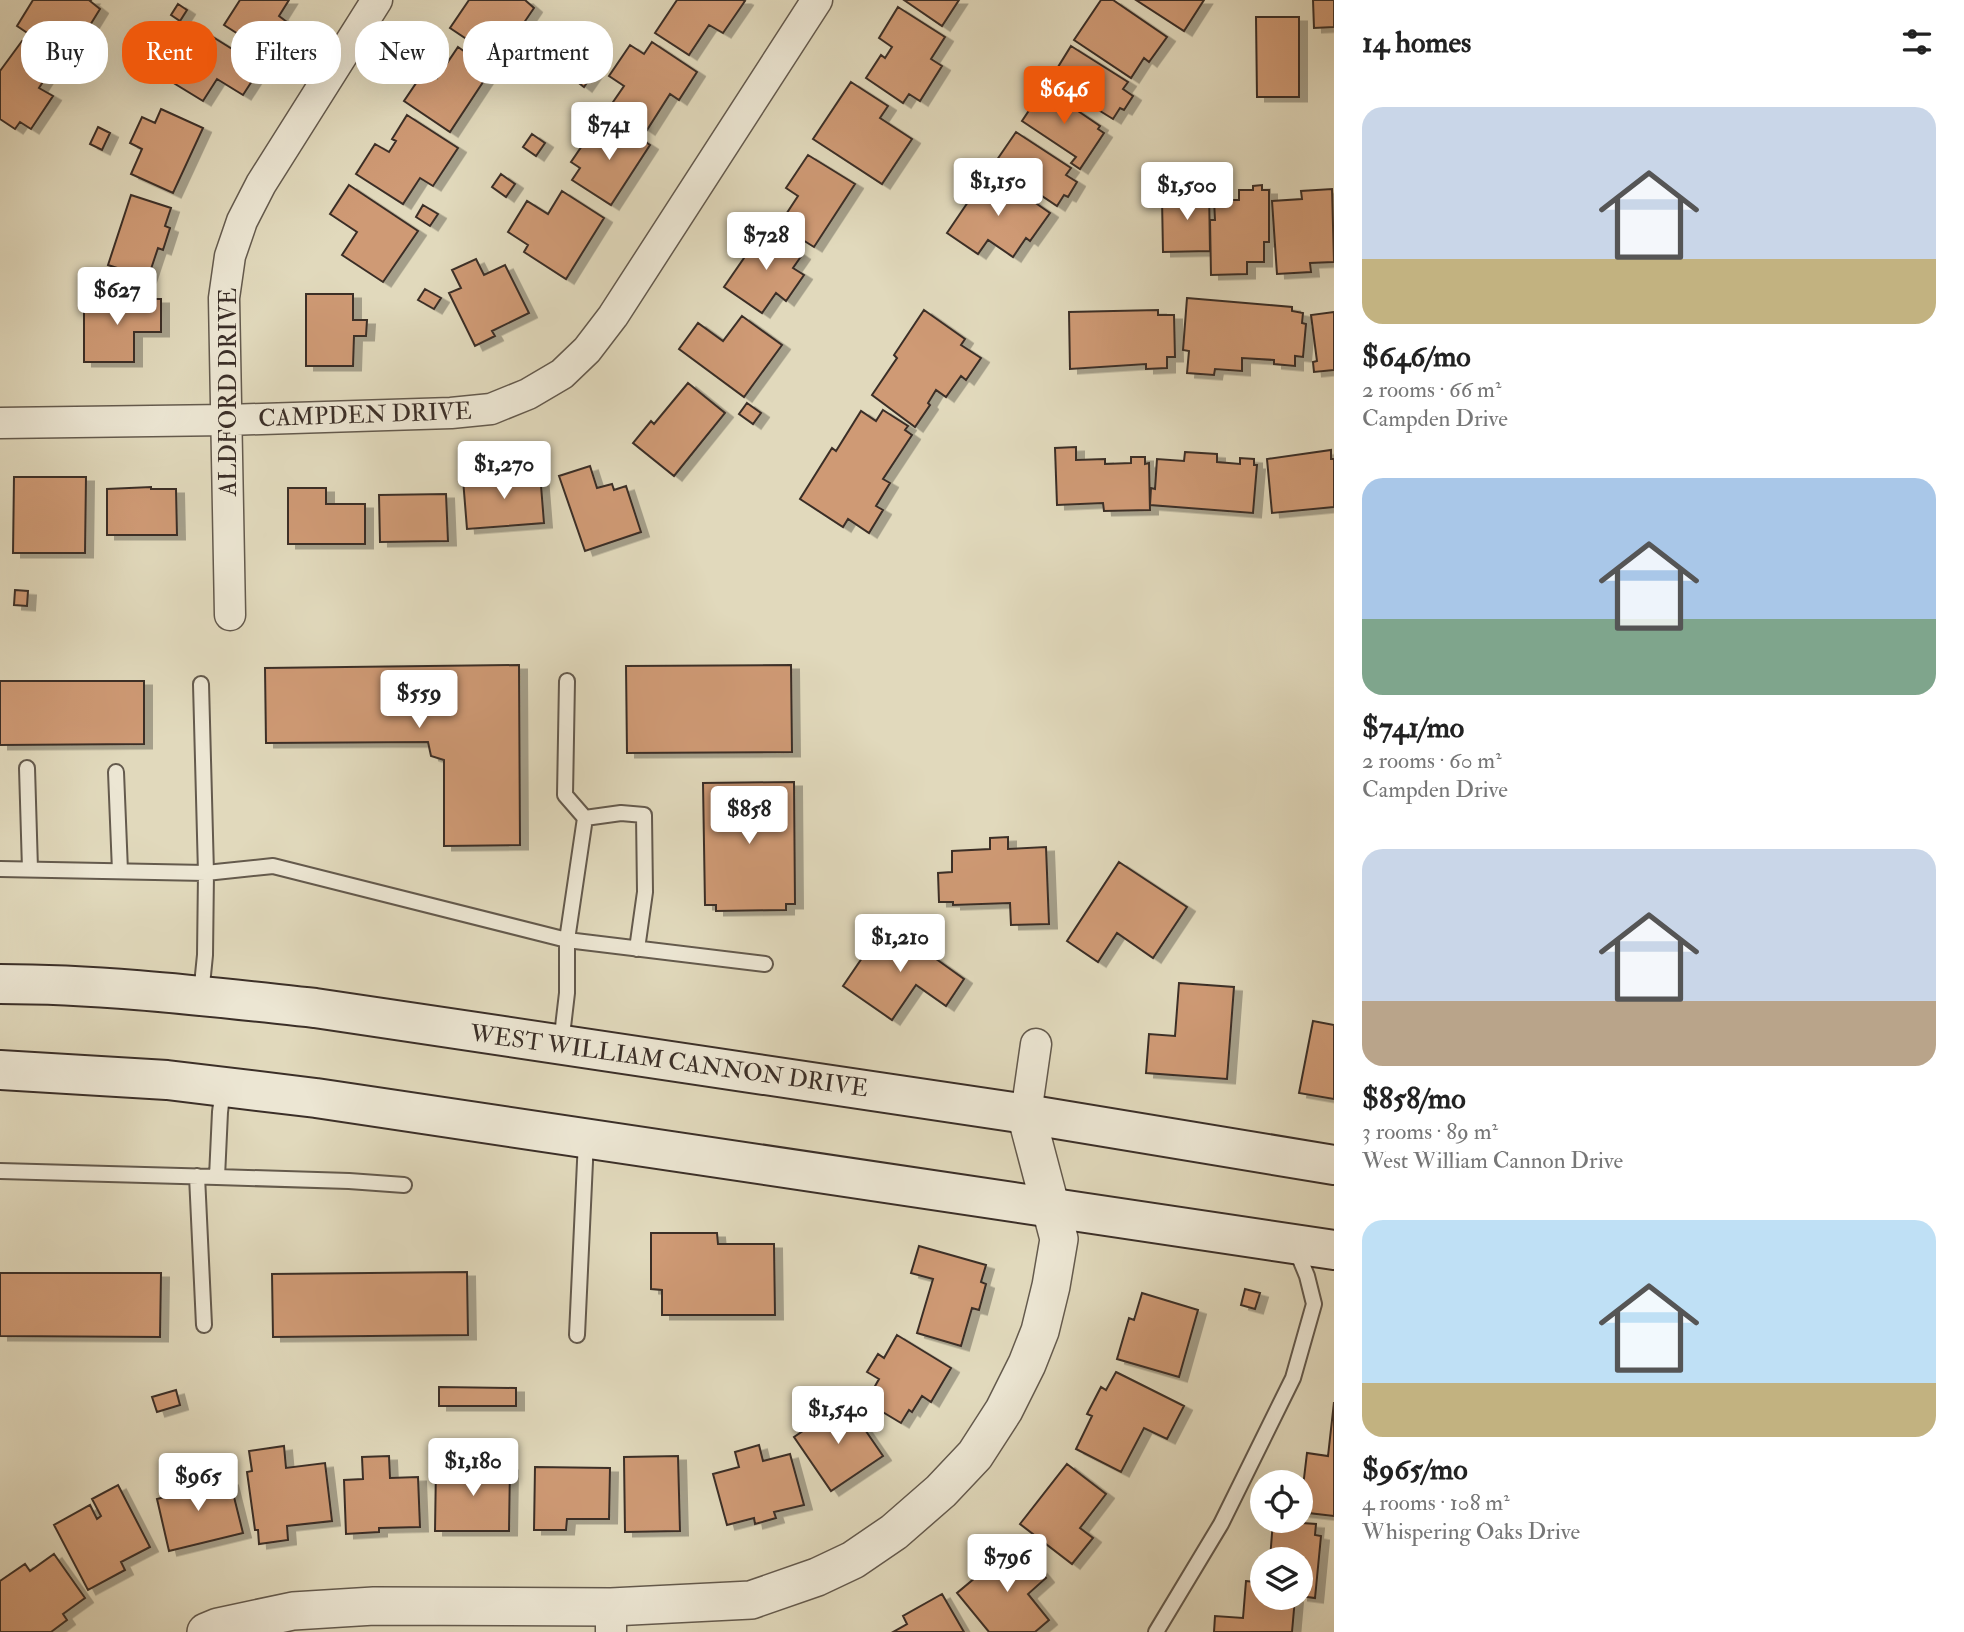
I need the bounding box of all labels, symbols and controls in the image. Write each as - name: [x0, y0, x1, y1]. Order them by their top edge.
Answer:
- chip: Buy: [21, 21, 108, 84]
- chip: Rent: [122, 21, 217, 84]
- chip: Filters: [231, 21, 341, 84]
- chip: New: [355, 21, 449, 84]
- chip: Apartment: [463, 21, 613, 84]
- icon: filters: [1898, 23, 1936, 61]
- text: 14 homes: [1362, 24, 1471, 61]
- pin: $646: [1023, 66, 1105, 126]
- text: $646: [1040, 74, 1088, 103]
- pin: $741: [568, 102, 650, 162]
- text: $741: [587, 110, 631, 139]
- icon: home: [1586, 152, 1712, 278]
- pin: $1,150: [941, 158, 1055, 218]
- pin: $1,500: [1130, 162, 1244, 222]
- text: $1,150: [970, 166, 1026, 195]
- text: $1,500: [1157, 170, 1217, 199]
- pin: $728: [725, 212, 807, 272]
- text: $728: [743, 220, 789, 249]
- pin: $627: [76, 268, 158, 327]
- text: $627: [94, 275, 140, 304]
- street label: ALDFORD DRIVE: [213, 288, 244, 497]
- text: $646/mo: [1362, 338, 1471, 375]
- text: 2 rooms · 66 m²: [1362, 375, 1501, 404]
- street label: CAMPDEN DRIVE: [258, 396, 472, 434]
- text: Campden Drive: [1362, 404, 1508, 433]
- pin: $1,270: [447, 442, 561, 501]
- text: $1,270: [474, 449, 534, 478]
- icon: home: [1586, 523, 1712, 649]
- pin: $559: [378, 670, 460, 730]
- text: $559: [396, 678, 442, 707]
- text: $741/mo: [1362, 709, 1464, 746]
- text: 2 rooms · 60 m²: [1362, 746, 1502, 775]
- text: Campden Drive: [1362, 775, 1508, 804]
- pin: $858: [708, 786, 790, 846]
- text: $858: [727, 794, 771, 823]
- icon: home: [1586, 894, 1712, 1020]
- pin: $1,210: [843, 914, 957, 974]
- text: $1,210: [871, 922, 929, 951]
- street label: WEST WILLIAM CANNON DRIVE: [467, 1018, 870, 1104]
- text: $858/mo: [1362, 1080, 1466, 1117]
- text: 3 rooms · 89 m²: [1362, 1117, 1498, 1146]
- text: West William Cannon Drive: [1362, 1146, 1623, 1175]
- icon: home: [1586, 1265, 1712, 1391]
- pin: $1,540: [781, 1386, 895, 1446]
- text: $1,540: [808, 1394, 868, 1423]
- pin: $1,180: [416, 1438, 530, 1498]
- text: $1,180: [444, 1446, 502, 1475]
- text: $965/mo: [1362, 1451, 1468, 1488]
- pin: $965: [157, 1454, 239, 1513]
- text: $965: [175, 1461, 221, 1490]
- map controls: [1250, 1470, 1313, 1610]
- button: locate: [1250, 1470, 1313, 1533]
- text: 4 rooms · 108 m²: [1362, 1488, 1510, 1517]
- text: Whispering Oaks Drive: [1362, 1517, 1580, 1546]
- pin: $796: [966, 1534, 1048, 1594]
- text: $796: [984, 1542, 1030, 1571]
- button: layers: [1250, 1547, 1313, 1610]

